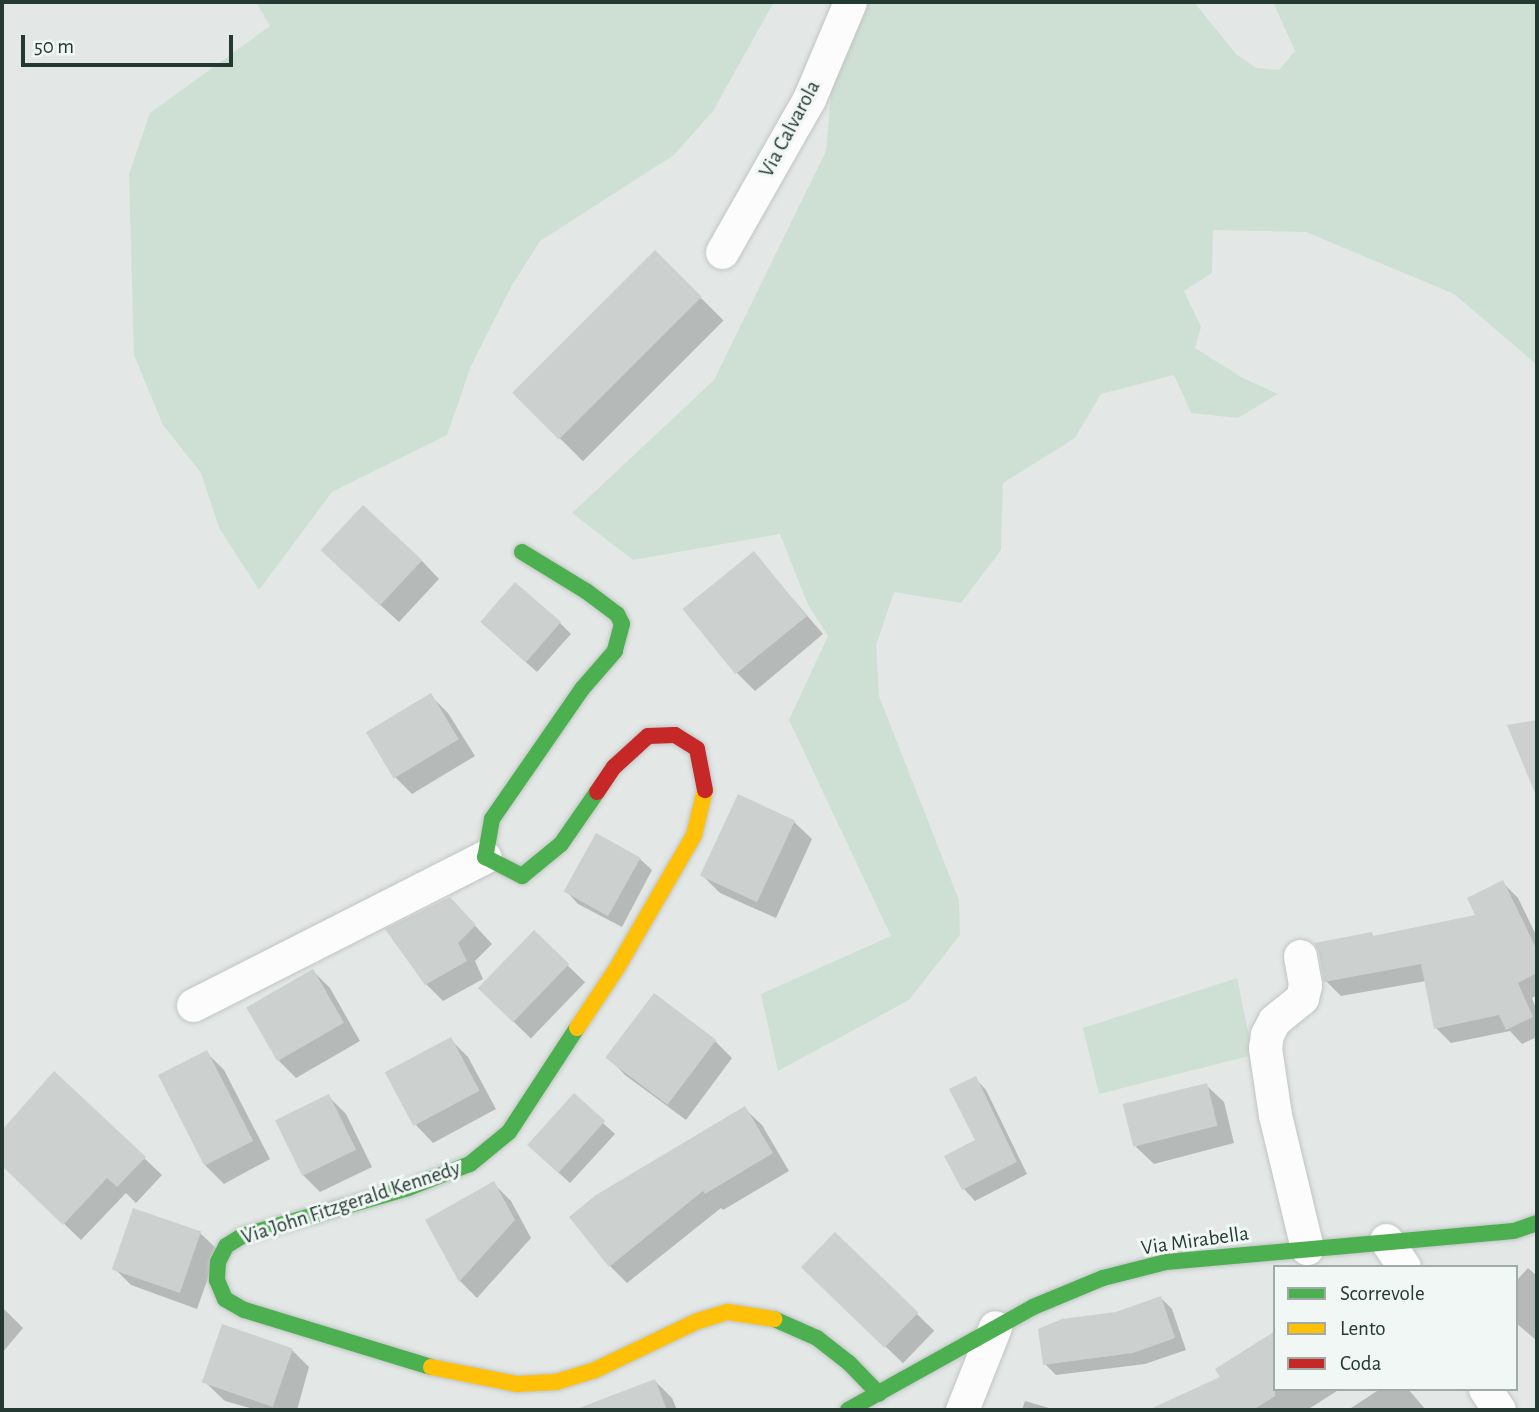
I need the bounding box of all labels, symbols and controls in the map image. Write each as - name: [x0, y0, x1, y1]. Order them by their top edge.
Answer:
- scale bar: [24, 21, 236, 65]
- text: 50 m: [34, 36, 74, 57]
- street label: Via Calvarola: [754, 76, 826, 182]
- street label: Via John Fitzgerald Kennedy: [238, 1156, 464, 1250]
- street label: Via Mirabella: [1139, 1221, 1251, 1261]
- legend: [1273, 1265, 1518, 1391]
- text: Scorrevole: [1340, 1283, 1425, 1304]
- text: Lento: [1340, 1318, 1386, 1339]
- text: Coda: [1340, 1353, 1381, 1374]

